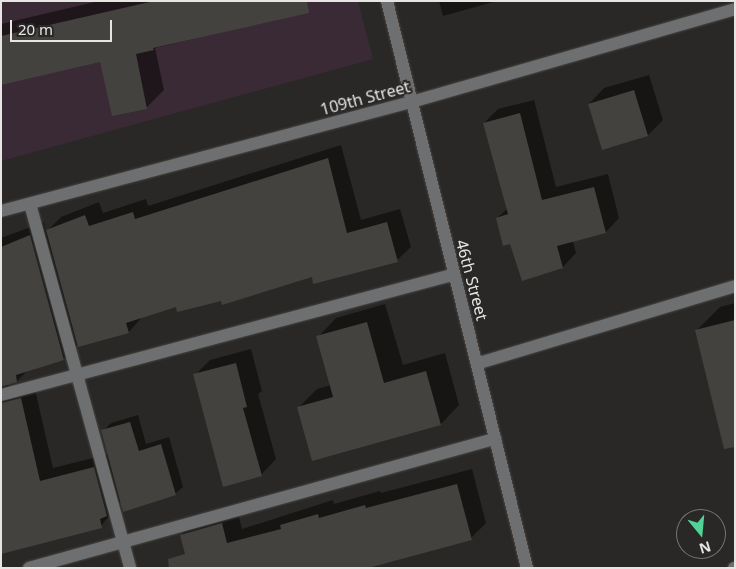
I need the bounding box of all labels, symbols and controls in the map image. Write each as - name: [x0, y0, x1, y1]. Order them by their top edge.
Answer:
- scale bar: [12, 10, 115, 42]
- text: 20 m: [18, 19, 53, 39]
- street label: 109th Street: [318, 77, 412, 119]
- street label: 46th Street: [452, 238, 492, 322]
- north arrow: [676, 509, 726, 559]
- text: N: [697, 537, 713, 559]

